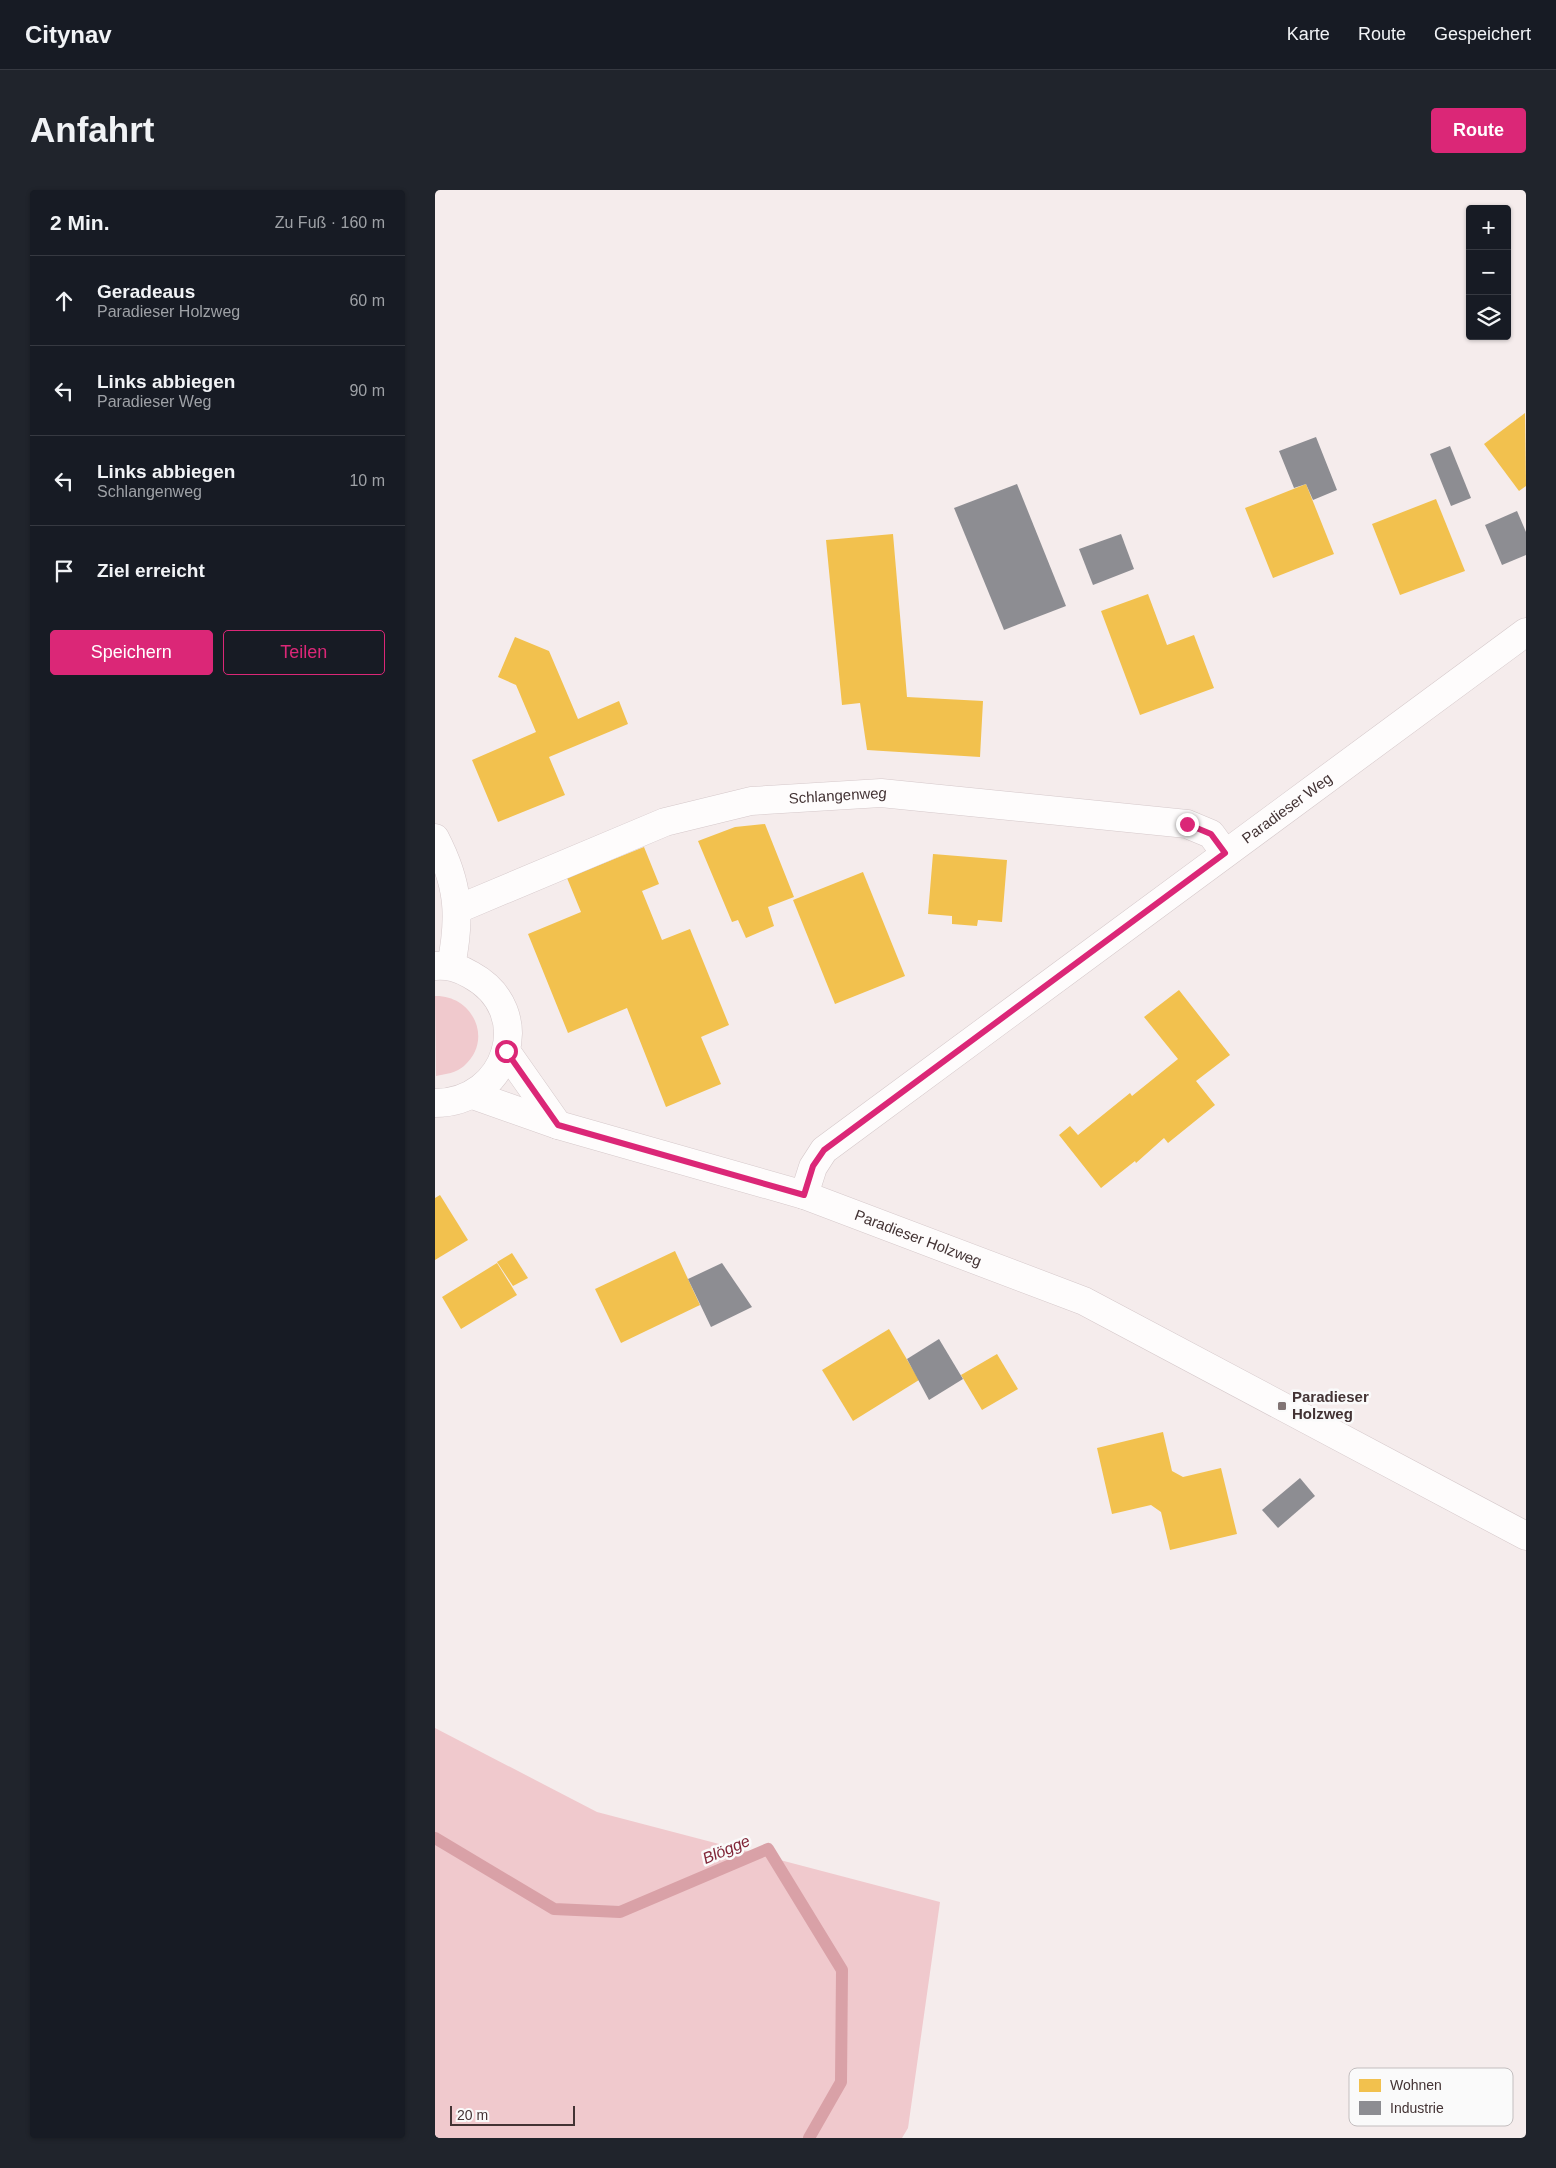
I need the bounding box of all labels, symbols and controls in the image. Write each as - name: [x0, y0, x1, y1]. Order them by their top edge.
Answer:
- text: Citynav: [25, 21, 112, 48]
- text: Karte: [1287, 24, 1330, 44]
- text: Route: [1358, 24, 1406, 44]
- text: Gespeichert: [1434, 24, 1531, 44]
- button: Route: [1431, 108, 1526, 153]
- text: Anfahrt: [30, 110, 154, 149]
- map controls: [1466, 205, 1511, 340]
- button: +: [1466, 205, 1511, 250]
- text: 2 Min.: [50, 211, 110, 234]
- text: Zu Fuß · 160 m: [275, 214, 385, 231]
- button: −: [1466, 250, 1511, 295]
- text: Geradeaus: [97, 281, 195, 302]
- icon: ahead: [50, 287, 78, 315]
- text: 60 m: [349, 292, 385, 309]
- button: layers: [1466, 295, 1511, 340]
- text: Paradieser Holzweg: [97, 303, 240, 320]
- text: Links abbiegen: [97, 371, 235, 392]
- icon: left: [50, 377, 78, 405]
- text: 90 m: [349, 382, 385, 399]
- text: Paradieser Weg: [97, 393, 211, 410]
- text: Links abbiegen: [97, 461, 235, 482]
- icon: left: [50, 467, 78, 495]
- text: 10 m: [349, 472, 385, 489]
- text: Schlangenweg: [97, 483, 202, 500]
- icon: arrive: [50, 557, 78, 585]
- text: Ziel erreicht: [97, 560, 205, 581]
- button: Speichern: [50, 630, 213, 675]
- button: Teilen: [223, 630, 385, 675]
- street label: Paradieser Weg: [1239, 769, 1335, 847]
- street label: Schlangenweg: [788, 784, 888, 807]
- route end: [1176, 813, 1199, 836]
- route start: [495, 1040, 518, 1063]
- street label: Paradieser Holzweg: [852, 1206, 984, 1269]
- place label: Paradieser Holzweg: [1292, 1388, 1369, 1422]
- marker: Paradieser Holzweg: [1276, 1400, 1288, 1412]
- water label: Blögge: [700, 1832, 753, 1867]
- legend: [1349, 2068, 1513, 2126]
- text: Wohnen: [1390, 2077, 1442, 2093]
- text: Industrie: [1390, 2100, 1444, 2116]
- scale bar: [450, 2103, 575, 2126]
- text: 20 m: [457, 2107, 488, 2123]

